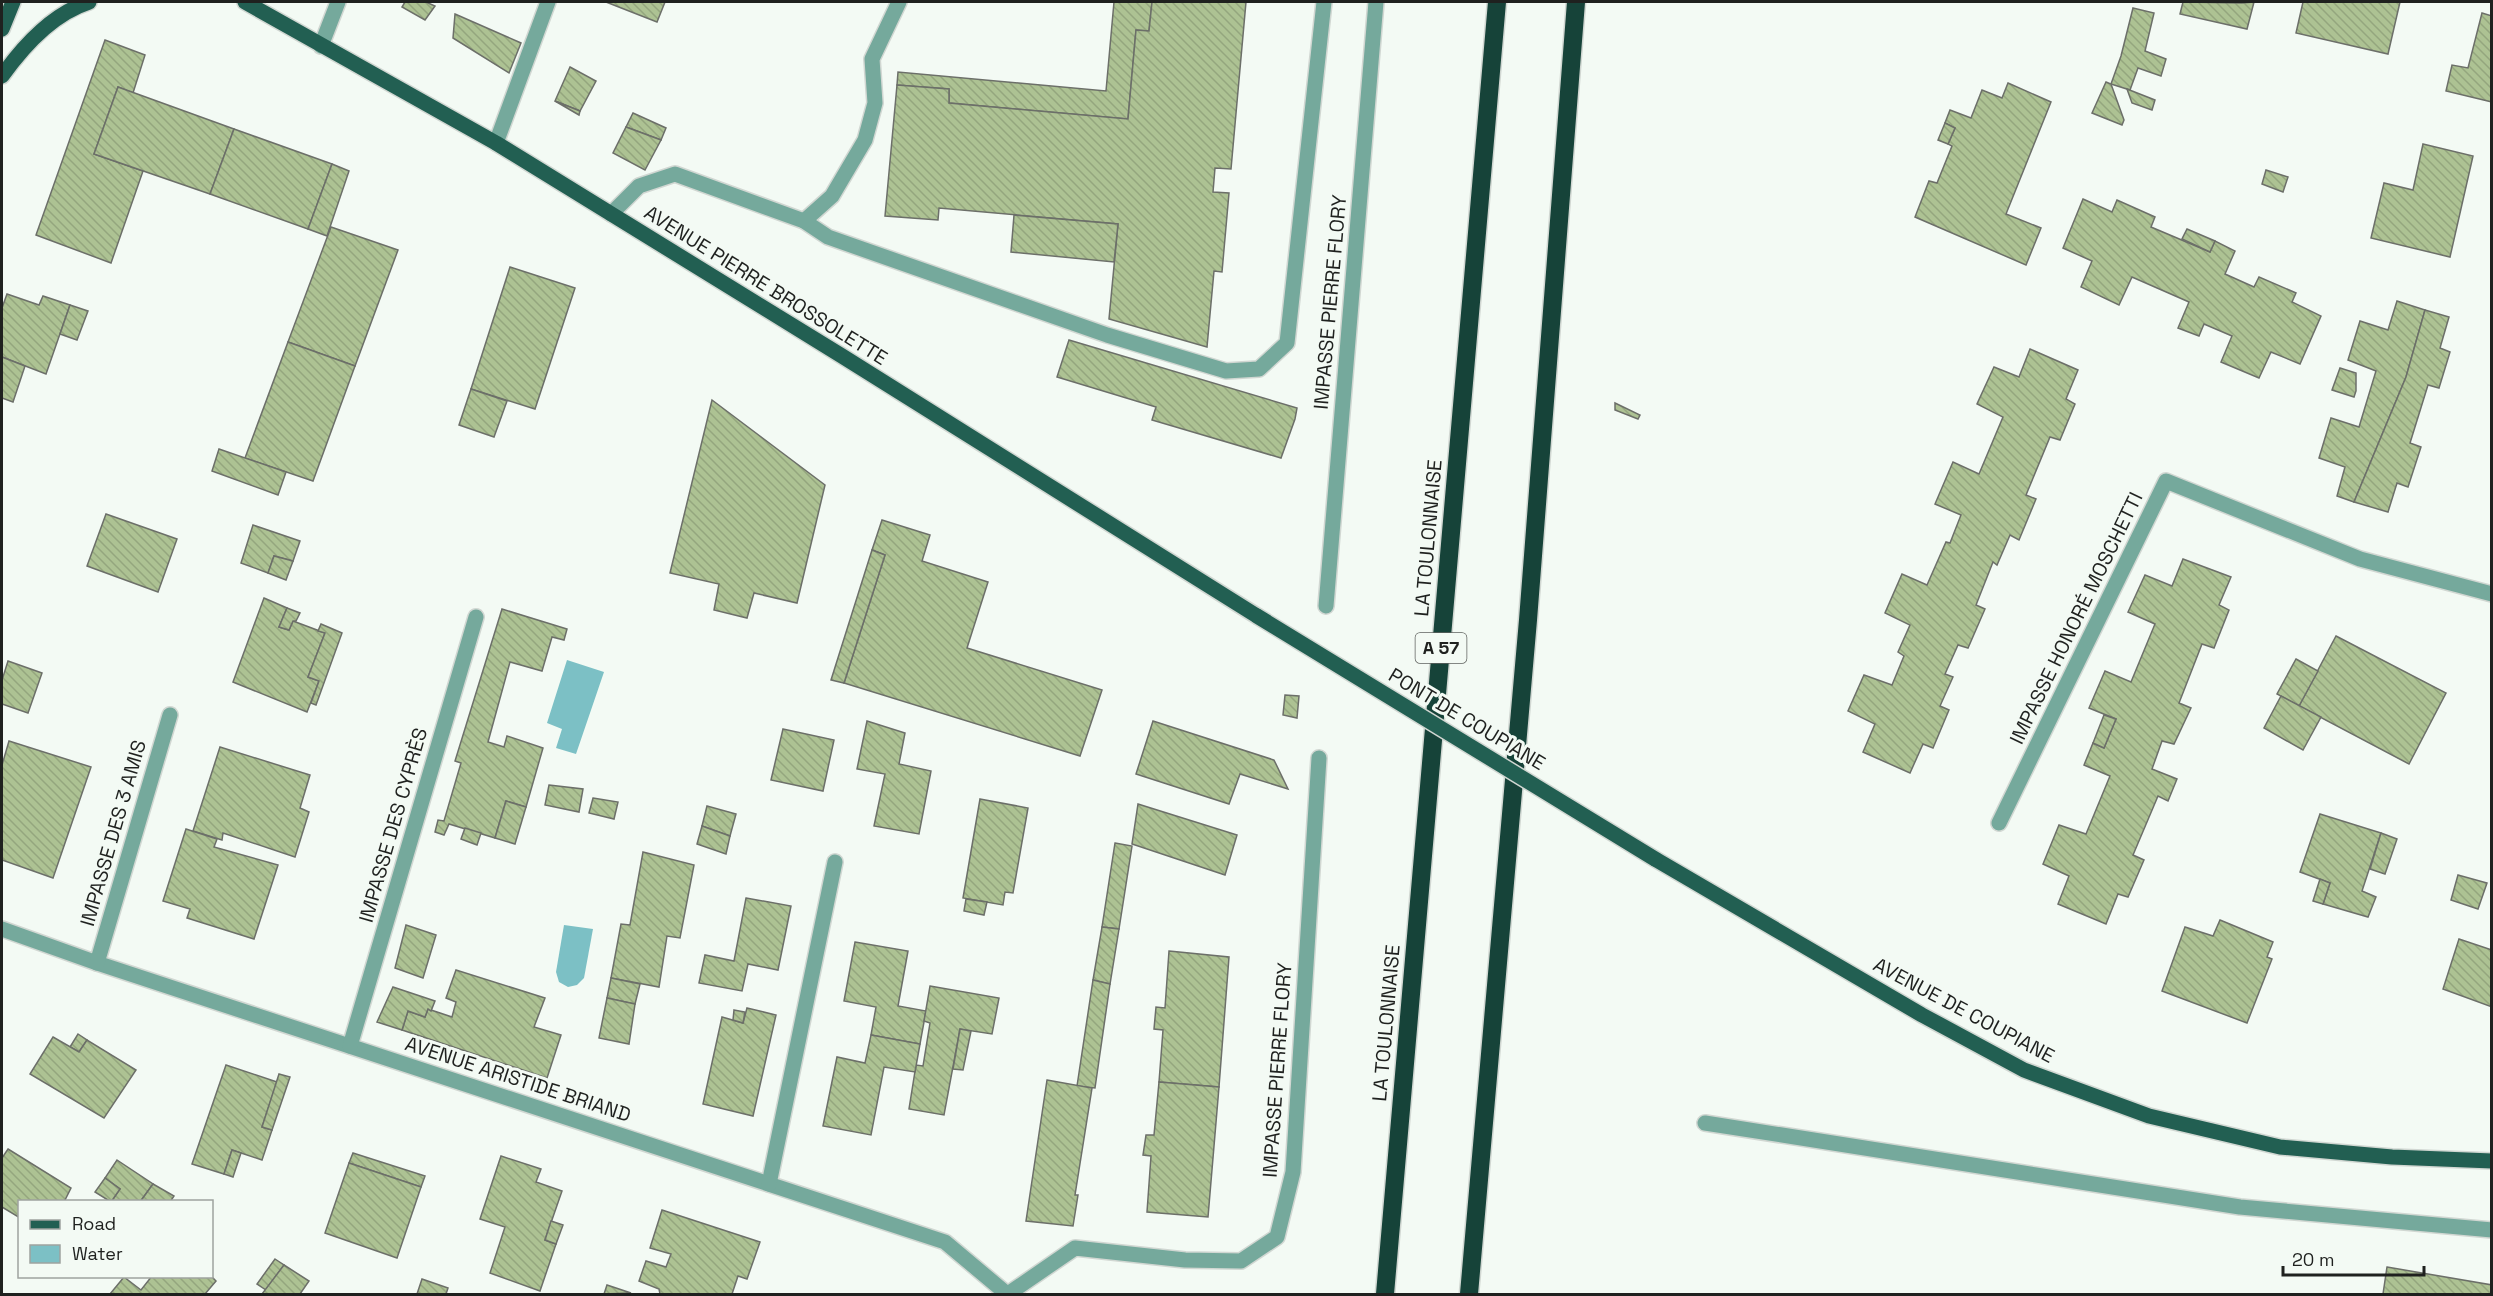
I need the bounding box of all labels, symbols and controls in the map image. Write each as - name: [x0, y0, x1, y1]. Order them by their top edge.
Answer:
- street label: IMPASSE PIERRE FLORY: [1308, 193, 1352, 411]
- street label: AVENUE PIERRE BROSSOLETTE: [640, 199, 892, 371]
- street label: LA TOULONNAISE: [1408, 459, 1448, 617]
- street label: IMPASSE HONORÉ MOSCHETTI: [2004, 488, 2148, 748]
- road number: A 57: [1416, 633, 1466, 663]
- street label: PONT DE COUPIANE: [1384, 662, 1550, 776]
- street label: IMPASSE DES CYPRÈS: [353, 725, 433, 925]
- street label: IMPASSE DES 3 AMIS: [74, 737, 152, 929]
- street label: LA TOULONNAISE: [1366, 944, 1406, 1102]
- street label: AVENUE DE COUPIANE: [1869, 951, 2059, 1069]
- street label: IMPASSE PIERRE FLORY: [1257, 962, 1297, 1178]
- street label: AVENUE ARISTIDE BRIAND: [402, 1030, 634, 1128]
- legend: [18, 1200, 213, 1278]
- text: Road: [72, 1212, 116, 1235]
- scale bar: [2283, 1239, 2424, 1277]
- text: Water: [72, 1242, 123, 1265]
- text: 20 m: [2292, 1248, 2335, 1271]

